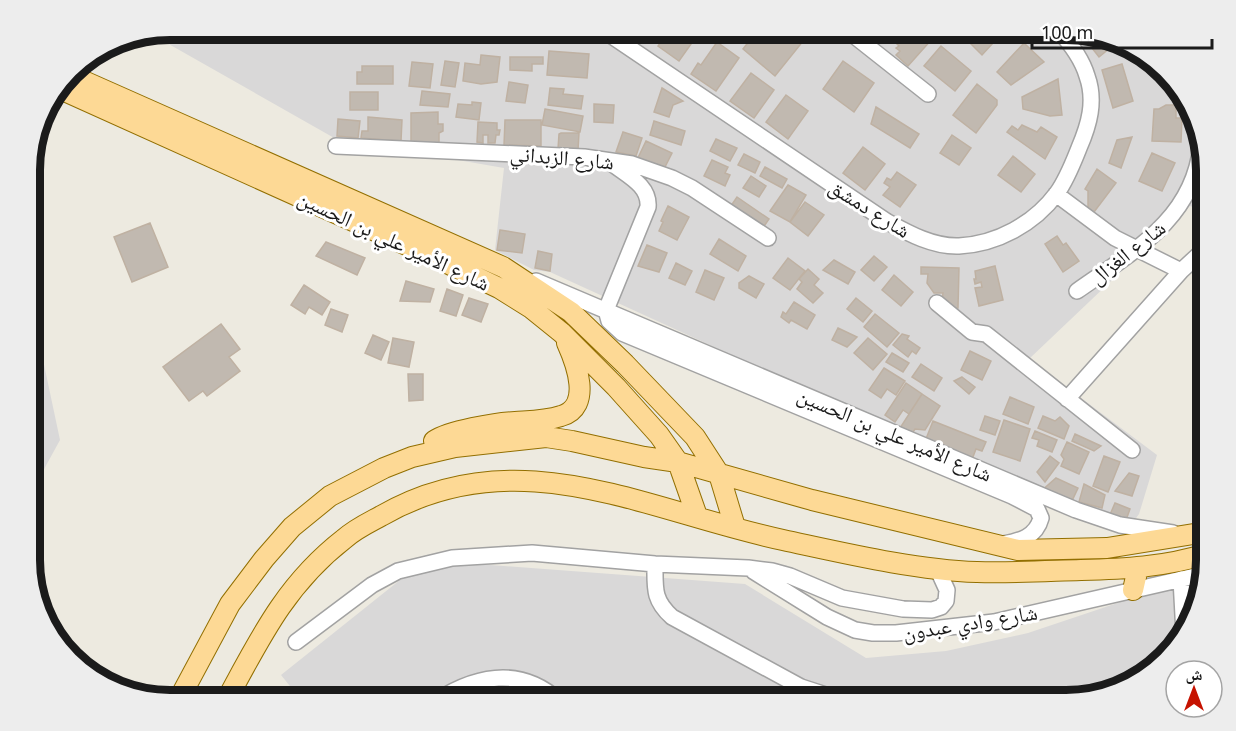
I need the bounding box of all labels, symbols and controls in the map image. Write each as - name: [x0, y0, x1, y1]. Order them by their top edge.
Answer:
- scale bar: [1032, 12, 1212, 50]
- text: 100 m: [1041, 20, 1093, 44]
- street label: شارع الزبداني: [509, 139, 615, 179]
- street label: شارع دمشق: [824, 172, 916, 244]
- street label: شارع الأمير علي بن الحسين: [292, 183, 494, 300]
- street label: شارع الغزال: [1083, 213, 1171, 291]
- street label: شارع الأمير علي بن الحسين: [792, 380, 997, 491]
- street label: شارع وادي عبدون: [901, 598, 1040, 650]
- north arrow: [1164, 659, 1224, 719]
- text: ش: [1186, 663, 1203, 685]

